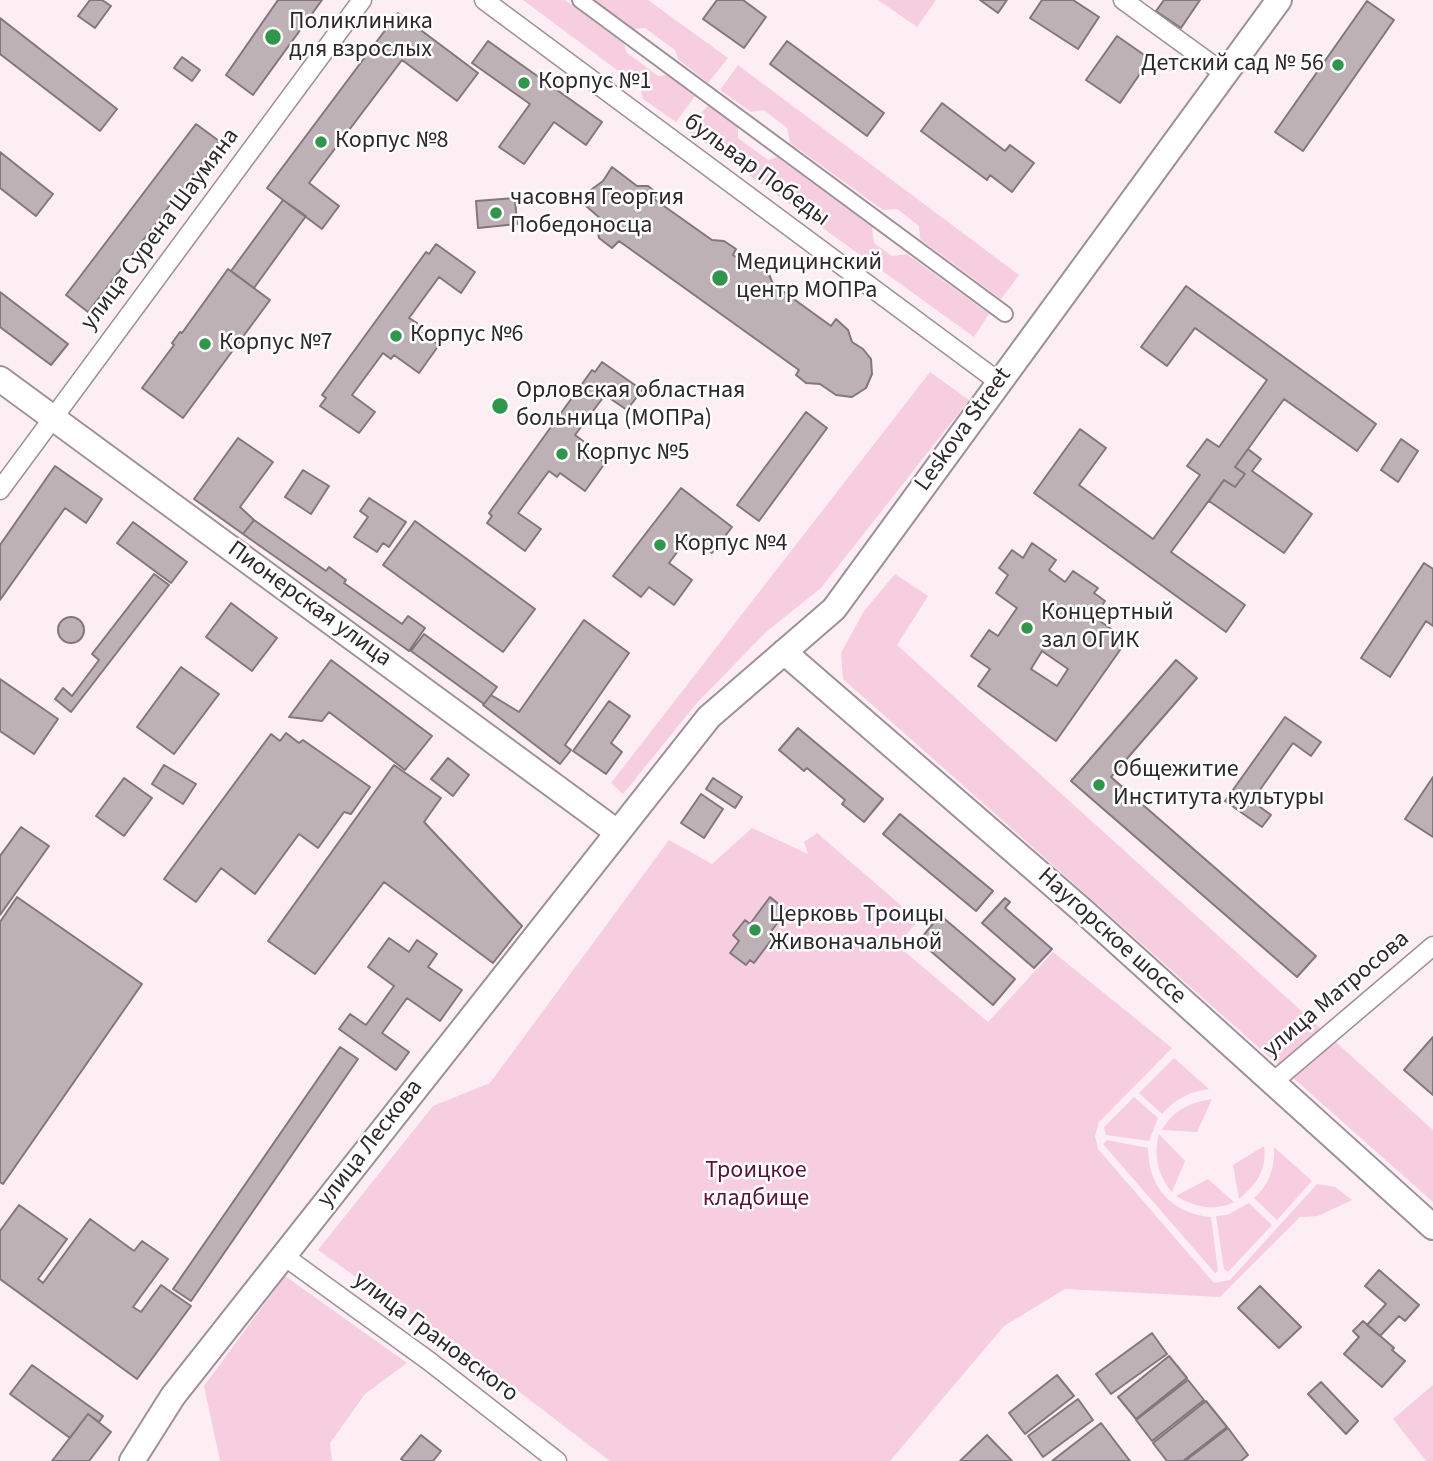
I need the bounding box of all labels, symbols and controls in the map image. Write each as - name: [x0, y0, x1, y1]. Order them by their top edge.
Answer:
- place label: Поликлиника для взрослых: [289, 9, 433, 65]
- marker: Поликлиника для взрослых: [263, 27, 283, 47]
- place label: Детский сад № 56: [1141, 51, 1324, 79]
- marker: Детский сад № 56: [1330, 57, 1346, 73]
- place label: Корпус №1: [538, 69, 652, 97]
- marker: Корпус №1: [516, 75, 532, 91]
- street label: бульвар Победы: [677, 108, 835, 234]
- street label: улица Сурена Шаумяна: [76, 123, 246, 337]
- place label: Корпус №8: [335, 128, 449, 156]
- marker: Корпус №8: [313, 134, 329, 150]
- place label: часовня Георгия Победоносца: [510, 185, 684, 241]
- marker: часовня Георгия Победоносца: [488, 205, 504, 221]
- place label: Медицинский центр МОПРа: [736, 250, 882, 306]
- marker: Медицинский центр МОПРа: [710, 268, 730, 288]
- place label: Корпус №6: [410, 322, 524, 350]
- marker: Корпус №6: [388, 328, 404, 344]
- place label: Корпус №7: [219, 330, 333, 358]
- marker: Корпус №7: [197, 336, 213, 352]
- street label: Leskova Street: [910, 363, 1018, 497]
- place label: Орловская областная больница (МОПРа): [516, 378, 745, 434]
- marker: Орловская областная больница (МОПРа): [490, 396, 510, 416]
- place label: Корпус №5: [576, 440, 690, 468]
- marker: Корпус №5: [554, 446, 570, 462]
- place label: Корпус №4: [674, 531, 788, 559]
- street label: Пионерская улица: [221, 536, 397, 674]
- marker: Корпус №4: [652, 537, 668, 553]
- place label: Концертный зал ОГИК: [1041, 600, 1174, 656]
- marker: Концертный зал ОГИК: [1019, 620, 1035, 636]
- place label: Общежитие Института культуры: [1113, 757, 1324, 813]
- marker: Общежитие Института культуры: [1091, 777, 1107, 793]
- street label: Наугорское шоссе: [1031, 863, 1191, 1011]
- place label: Церковь Троицы Живоначальной: [769, 902, 944, 958]
- marker: Церковь Троицы Живоначальной: [747, 922, 763, 938]
- street label: улица Матросова: [1258, 925, 1416, 1065]
- street label: улица Лескова: [312, 1074, 430, 1214]
- park label: Троицкое кладбище: [703, 1158, 809, 1214]
- street label: улица Грановского: [347, 1267, 523, 1409]

